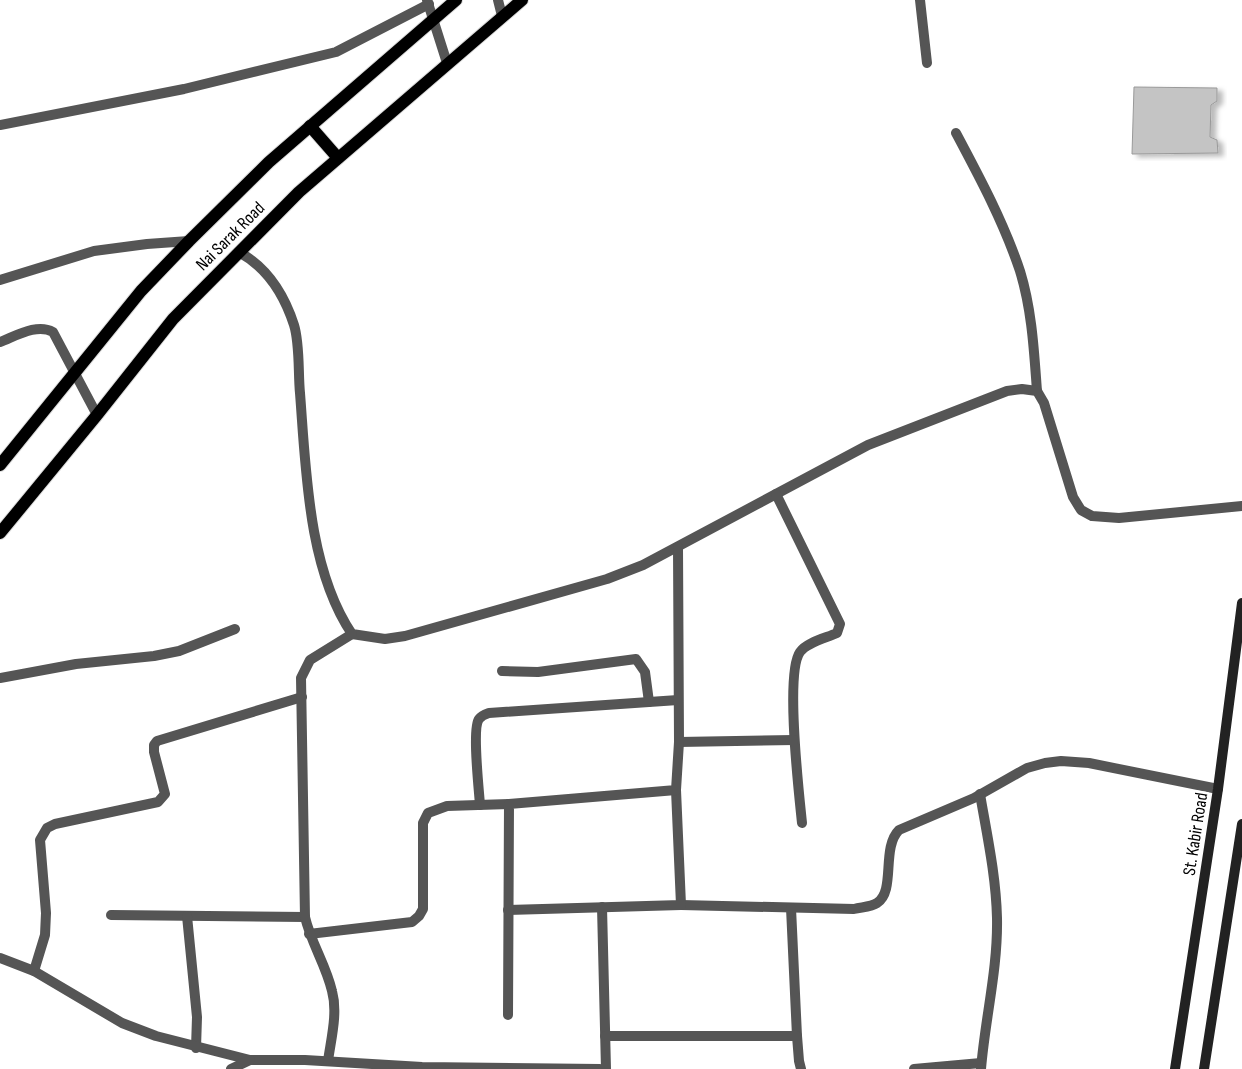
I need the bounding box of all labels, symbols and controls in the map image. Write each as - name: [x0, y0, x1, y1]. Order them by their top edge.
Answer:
- street label: Nai Sarak Road: [192, 198, 269, 275]
- street label: St. Kabir Road: [1179, 791, 1212, 877]

